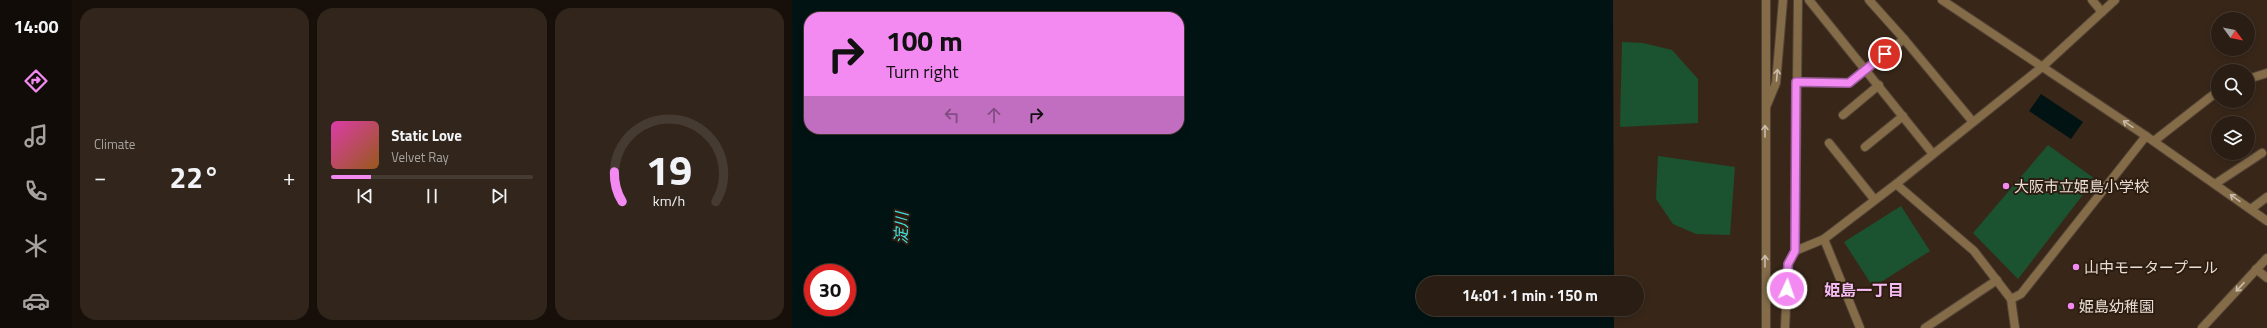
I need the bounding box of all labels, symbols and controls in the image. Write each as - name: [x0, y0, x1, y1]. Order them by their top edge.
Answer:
- north arrow: [2211, 12, 2255, 56]
- map controls: [2211, 12, 2255, 160]
- text: 14:00: [14, 13, 58, 40]
- text: 100 m: [886, 19, 963, 62]
- icon: right: [820, 28, 872, 80]
- pin: [1868, 37, 1902, 71]
- icon: arrive: [1874, 43, 1896, 65]
- text: Turn right: [886, 58, 959, 85]
- button: search: [2211, 64, 2255, 108]
- icon: directions: [22, 67, 50, 95]
- one-way arrow: [1773, 69, 1780, 82]
- icon: left: [941, 104, 963, 126]
- icon: ahead: [983, 104, 1005, 126]
- icon: right: [1025, 104, 1047, 126]
- button: layers: [2211, 116, 2255, 160]
- one-way arrow: [2123, 120, 2134, 128]
- icon: music: [22, 122, 50, 150]
- text: Static Love: [391, 124, 462, 147]
- one-way arrow: [1761, 125, 1769, 138]
- text: Climate: [94, 134, 135, 154]
- text: 19: [646, 138, 693, 201]
- text: Velvet Ray: [391, 147, 449, 167]
- text: 22°: [169, 154, 220, 200]
- text: −: [94, 160, 106, 194]
- text: +: [283, 160, 295, 194]
- place label: 大阪市立姫島小学校: [2014, 175, 2149, 198]
- icon: phone: [22, 177, 50, 205]
- marker: 大阪市立姫島小学校: [2001, 181, 2011, 191]
- icon: previous: [354, 185, 376, 207]
- icon: pause: [421, 185, 443, 207]
- icon: next: [488, 185, 510, 207]
- text: km/h: [653, 190, 685, 212]
- one-way arrow: [2230, 194, 2241, 202]
- water label: 淀川: [888, 210, 914, 244]
- icon: climate: [22, 232, 50, 260]
- one-way arrow: [1761, 255, 1769, 268]
- place label: 山中モータープール: [2084, 256, 2218, 279]
- marker: 山中モータープール: [2071, 262, 2081, 272]
- speed limit sign: 30: [804, 264, 856, 316]
- position arrow: [1766, 268, 1808, 310]
- district label: 姫島一丁目: [1824, 278, 1904, 302]
- one-way arrow: [2236, 281, 2245, 292]
- text: 14:01 · 1 min · 150 m: [1462, 284, 1598, 307]
- icon: car: [22, 287, 50, 315]
- place label: 姫島幼稚園: [2079, 295, 2154, 318]
- marker: 姫島幼稚園: [2066, 301, 2076, 311]

